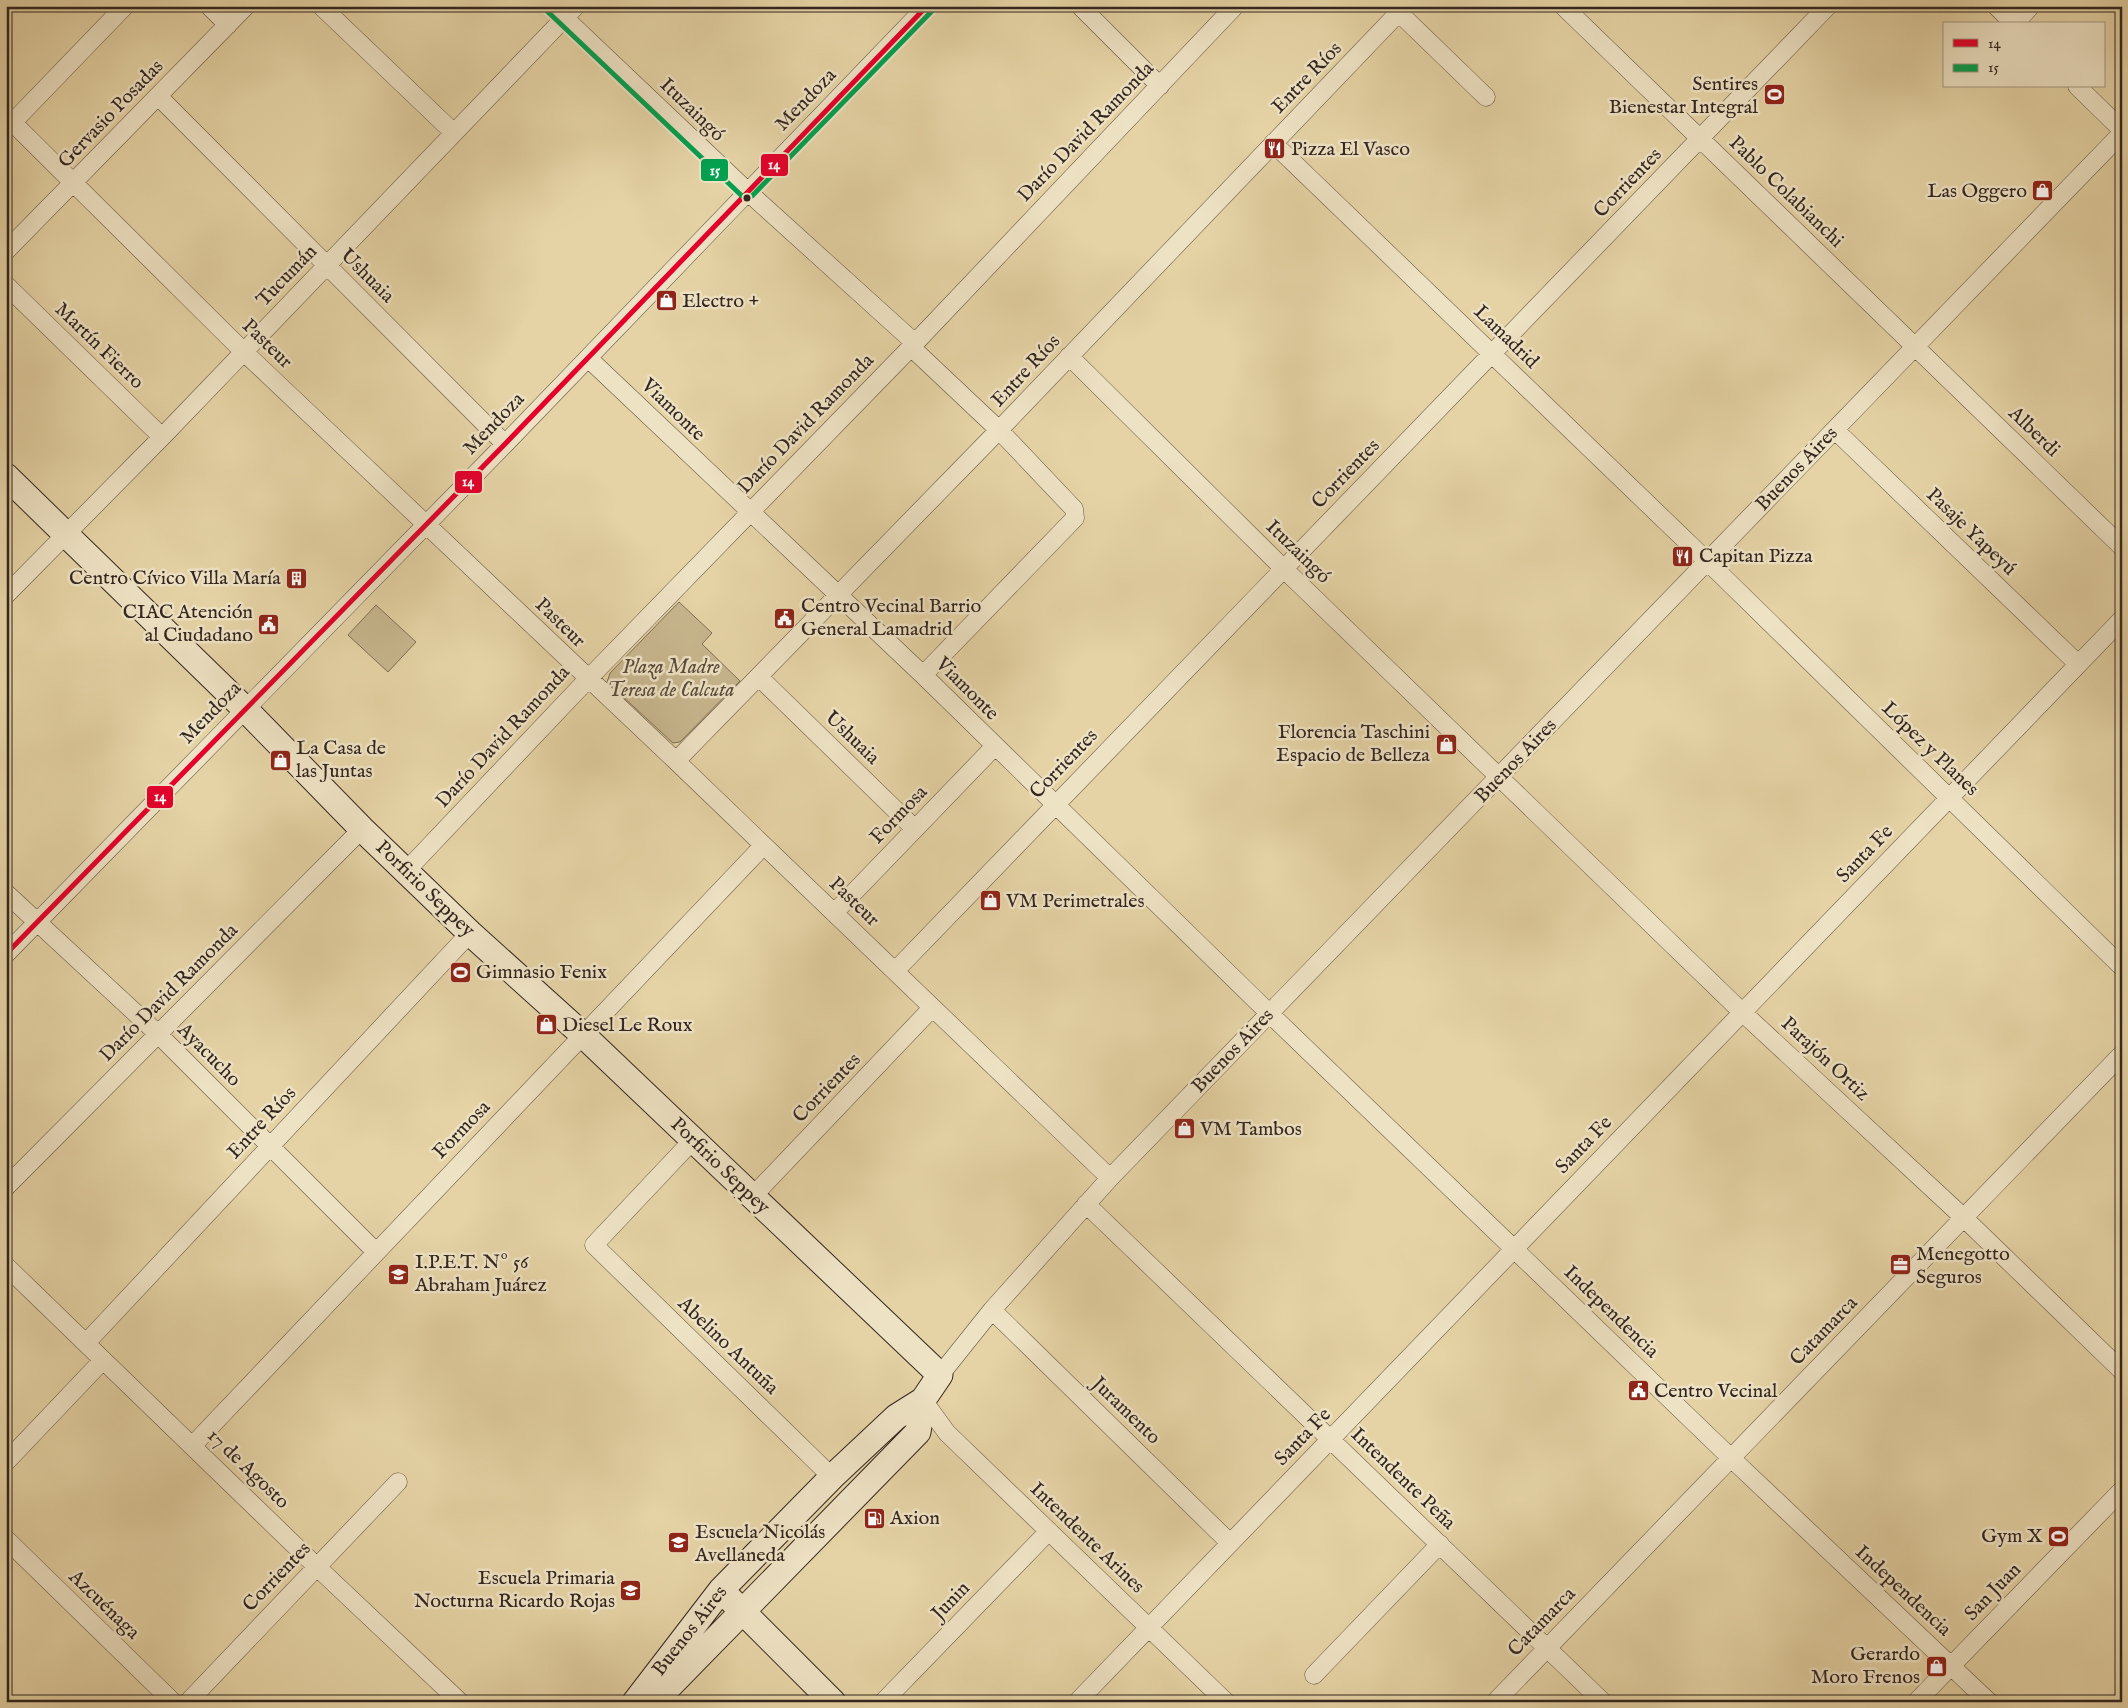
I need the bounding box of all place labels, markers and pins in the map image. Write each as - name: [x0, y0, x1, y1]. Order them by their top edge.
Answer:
- place label: Sentires Bienestar Integral: [1609, 72, 1759, 120]
- sports icon: Sentires Bienestar Integral: [1762, 83, 1786, 107]
- restaurant icon: Pizza El Vasco: [1263, 137, 1287, 161]
- place label: Pizza El Vasco: [1291, 137, 1410, 162]
- place label: Las Oggero: [1927, 179, 2027, 204]
- shop icon: Las Oggero: [2031, 179, 2055, 203]
- unlabelled marker: [742, 193, 752, 203]
- shop icon: Electro +: [654, 289, 678, 313]
- place label: Electro +: [682, 289, 760, 314]
- restaurant icon: Capitan Pizza: [1671, 544, 1695, 568]
- place label: Capitan Pizza: [1699, 544, 1813, 569]
- place label: Centro Cívico Villa María: [69, 566, 281, 591]
- building icon: Centro Cívico Villa María: [285, 566, 309, 590]
- place label: Centro Vecinal Barrio General Lamadrid: [801, 594, 982, 642]
- place label: CIAC Atención al Ciudadano: [123, 600, 253, 648]
- public building icon: Centro Vecinal Barrio General Lamadrid: [773, 606, 797, 630]
- public building icon: CIAC Atención al Ciudadano: [257, 612, 281, 636]
- place label: Florencia Taschini Espacio de Belleza: [1276, 720, 1430, 768]
- shop icon: Florencia Taschini Espacio de Belleza: [1434, 732, 1458, 756]
- place label: La Casa de las Juntas: [296, 736, 386, 784]
- shop icon: La Casa de las Juntas: [268, 748, 292, 772]
- shop icon: VM Perimetrales: [978, 889, 1002, 913]
- place label: VM Perimetrales: [1005, 889, 1144, 914]
- sports icon: Gimnasio Fenix: [448, 960, 472, 984]
- place label: Gimnasio Fenix: [476, 960, 607, 985]
- shop icon: Diesel Le Roux: [534, 1013, 558, 1037]
- place label: Diesel Le Roux: [562, 1013, 693, 1038]
- shop icon: VM Tambos: [1172, 1117, 1196, 1141]
- place label: VM Tambos: [1199, 1117, 1302, 1142]
- place label: Menegotto Seguros: [1916, 1242, 2010, 1290]
- place label: I.P.E.T. Nº 56 Abraham Juárez: [414, 1250, 547, 1298]
- office icon: Menegotto Seguros: [1888, 1253, 1912, 1277]
- school or university icon: I.P.E.T. Nº 56 Abraham Juárez: [387, 1262, 411, 1286]
- public building icon: Centro Vecinal: [1626, 1379, 1650, 1403]
- place label: Centro Vecinal: [1654, 1379, 1778, 1404]
- fuel station icon: Axion: [862, 1506, 886, 1530]
- place label: Axion: [889, 1506, 940, 1531]
- place label: Escuela Nicolás Avellaneda: [694, 1520, 825, 1568]
- place label: Gym X: [1981, 1524, 2043, 1549]
- sports icon: Gym X: [2047, 1524, 2071, 1548]
- school or university icon: Escuela Nicolás Avellaneda: [667, 1531, 691, 1555]
- place label: Escuela Primaria Nocturna Ricardo Rojas: [414, 1566, 615, 1614]
- school or university icon: Escuela Primaria Nocturna Ricardo Rojas: [619, 1578, 643, 1602]
- place label: Gerardo Moro Frenos: [1811, 1642, 1920, 1690]
- shop icon: Gerardo Moro Frenos: [1924, 1654, 1948, 1678]

